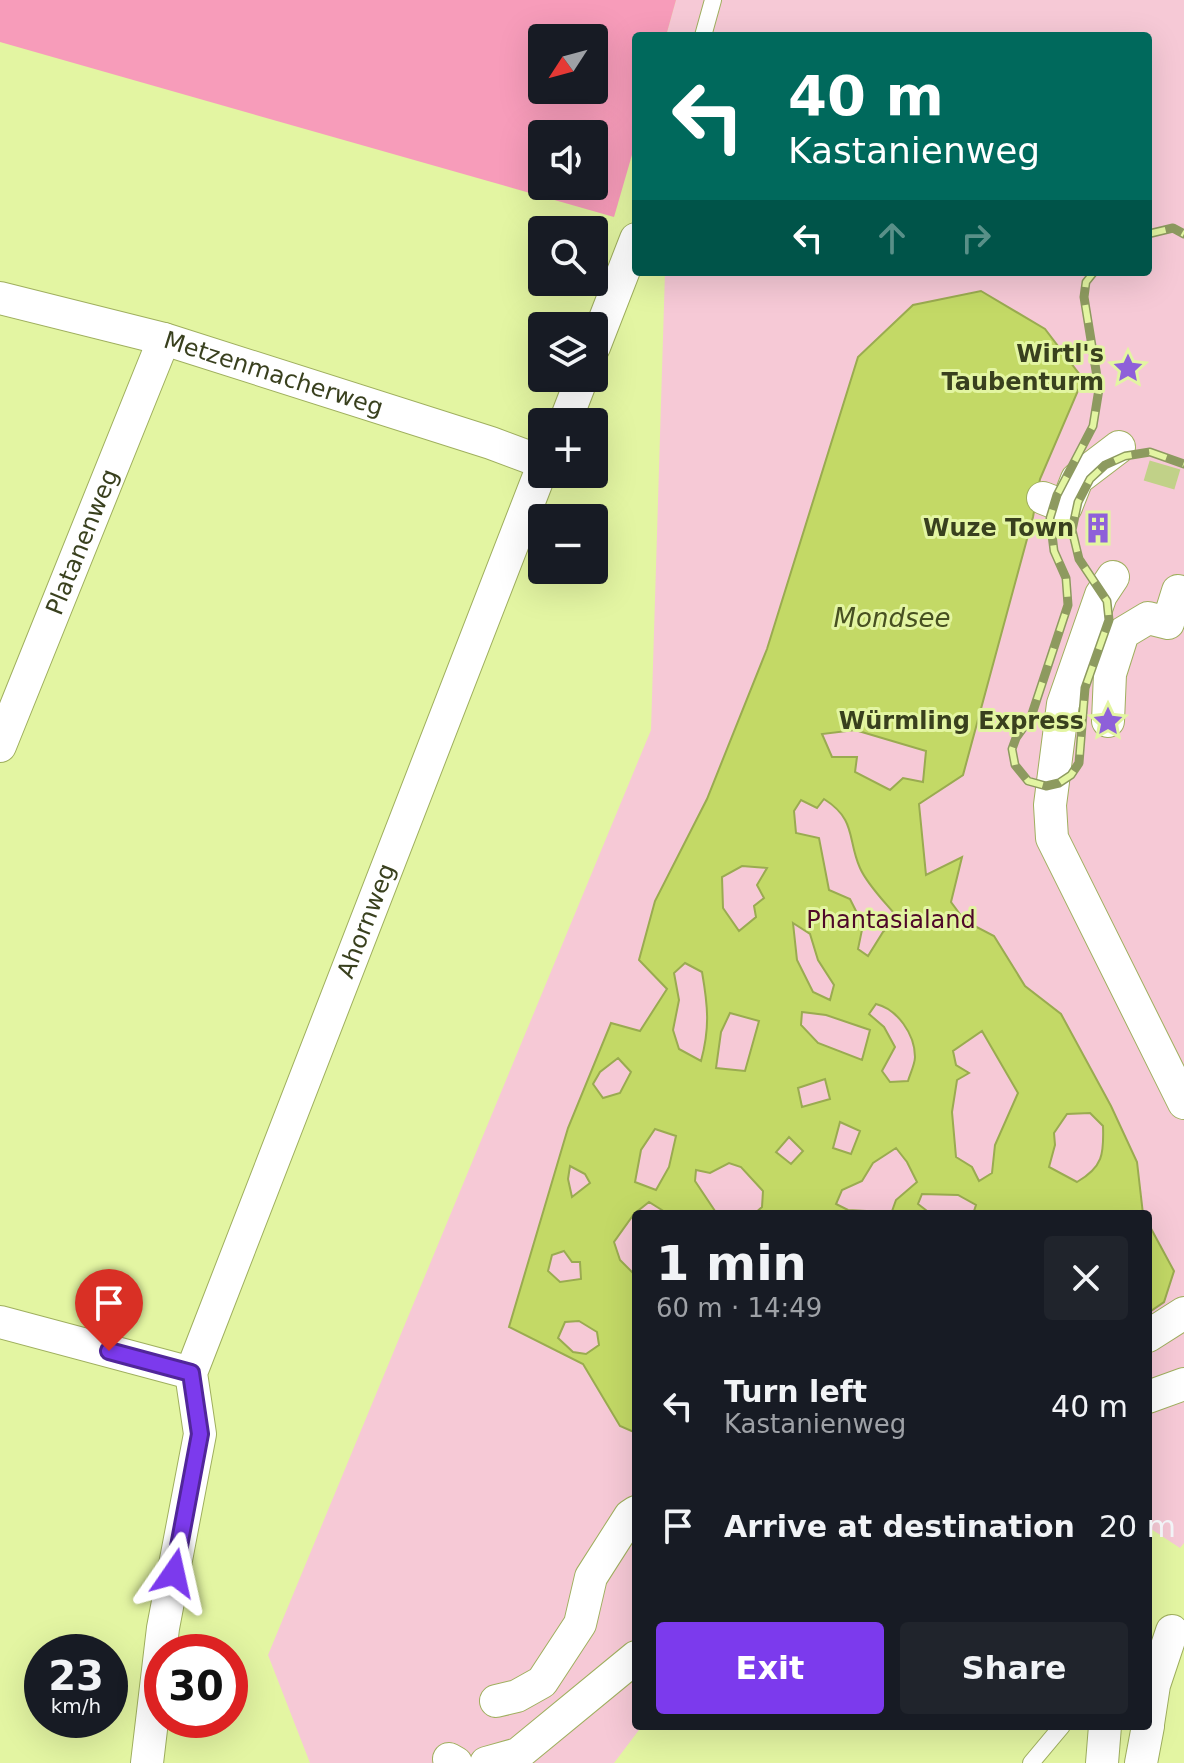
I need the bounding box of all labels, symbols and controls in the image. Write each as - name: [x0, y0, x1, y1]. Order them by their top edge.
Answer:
- north arrow: [528, 24, 608, 104]
- map controls: [528, 24, 608, 584]
- text: 40 m: [788, 63, 944, 128]
- icon: left: [656, 64, 760, 168]
- button: sound: [528, 120, 608, 200]
- text: Kastanienweg: [788, 130, 1040, 171]
- button: search: [528, 216, 608, 296]
- icon: left: [786, 216, 830, 260]
- icon: ahead: [870, 216, 914, 260]
- icon: right: [954, 216, 998, 260]
- button: layers: [528, 312, 608, 392]
- street label: Metzenmacherweg: [161, 326, 387, 422]
- place label: Wirtl's Taubenturm: [941, 340, 1104, 396]
- place icon: Wirtl's Taubenturm: [1111, 351, 1145, 385]
- button: +: [528, 408, 608, 488]
- street label: Platanenweg: [40, 465, 124, 619]
- button: −: [528, 504, 608, 584]
- building icon: Wuze Town: [1081, 511, 1115, 545]
- place label: Wuze Town: [923, 514, 1074, 542]
- water label: Mondsee: [834, 603, 950, 633]
- place icon: Würmling Express: [1091, 704, 1125, 738]
- place label: Würmling Express: [839, 707, 1084, 735]
- street label: Ahornweg: [331, 860, 401, 982]
- park label: Phantasialand: [806, 906, 976, 934]
- text: 1 min: [656, 1235, 807, 1291]
- button: close: [1044, 1236, 1128, 1320]
- pin: [75, 1269, 143, 1351]
- icon: arrive: [87, 1281, 131, 1325]
- text: 60 m · 14:49: [656, 1293, 822, 1323]
- text: Turn left: [724, 1374, 867, 1409]
- icon: left: [656, 1384, 700, 1428]
- text: 40 m: [1051, 1389, 1128, 1424]
- text: Kastanienweg: [724, 1409, 906, 1439]
- icon: arrive: [656, 1504, 700, 1548]
- text: Arrive at destination: [724, 1509, 1075, 1544]
- text: 20 m: [1099, 1509, 1176, 1544]
- position arrow: [132, 1531, 216, 1615]
- button: Exit: [656, 1622, 884, 1714]
- button: Share: [900, 1622, 1128, 1714]
- speed limit sign: 30: [144, 1634, 248, 1738]
- text: 23: [48, 1653, 104, 1699]
- text: km/h: [51, 1694, 101, 1718]

